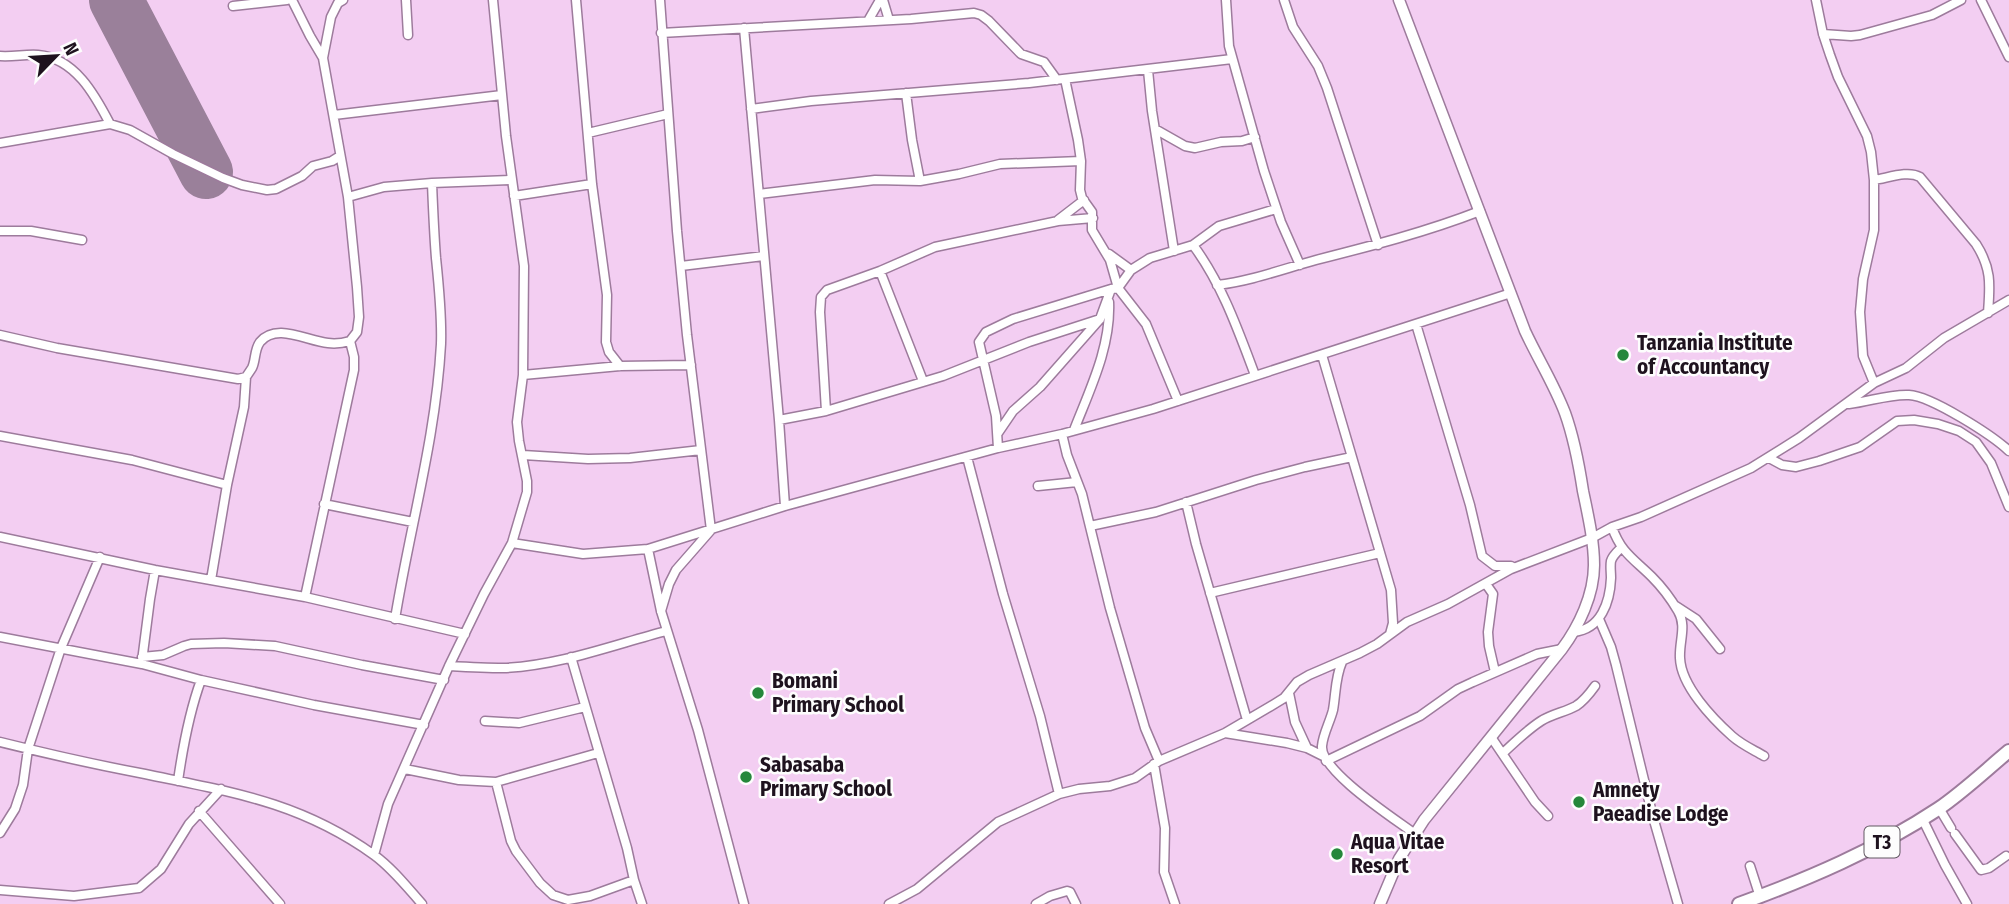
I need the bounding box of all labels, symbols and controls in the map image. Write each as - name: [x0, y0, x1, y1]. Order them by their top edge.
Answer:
- north arrow: [21, 21, 91, 91]
- text: N: [58, 39, 84, 59]
- place label: Tanzania Institute of Accountancy: [1637, 330, 1793, 380]
- marker: Tanzania Institute of Accountancy: [1615, 347, 1631, 363]
- place label: Bomani Primary School: [772, 668, 904, 718]
- marker: Bomani Primary School: [750, 685, 766, 701]
- place label: Sabasaba Primary School: [760, 752, 892, 802]
- marker: Sabasaba Primary School: [738, 769, 754, 785]
- place label: Amnety Paeadise Lodge: [1592, 777, 1729, 827]
- marker: Amnety Paeadise Lodge: [1571, 794, 1587, 810]
- road number: T3: [1864, 827, 1899, 858]
- place label: Aqua Vitae Resort: [1350, 829, 1445, 879]
- marker: Aqua Vitae Resort: [1329, 846, 1345, 862]

